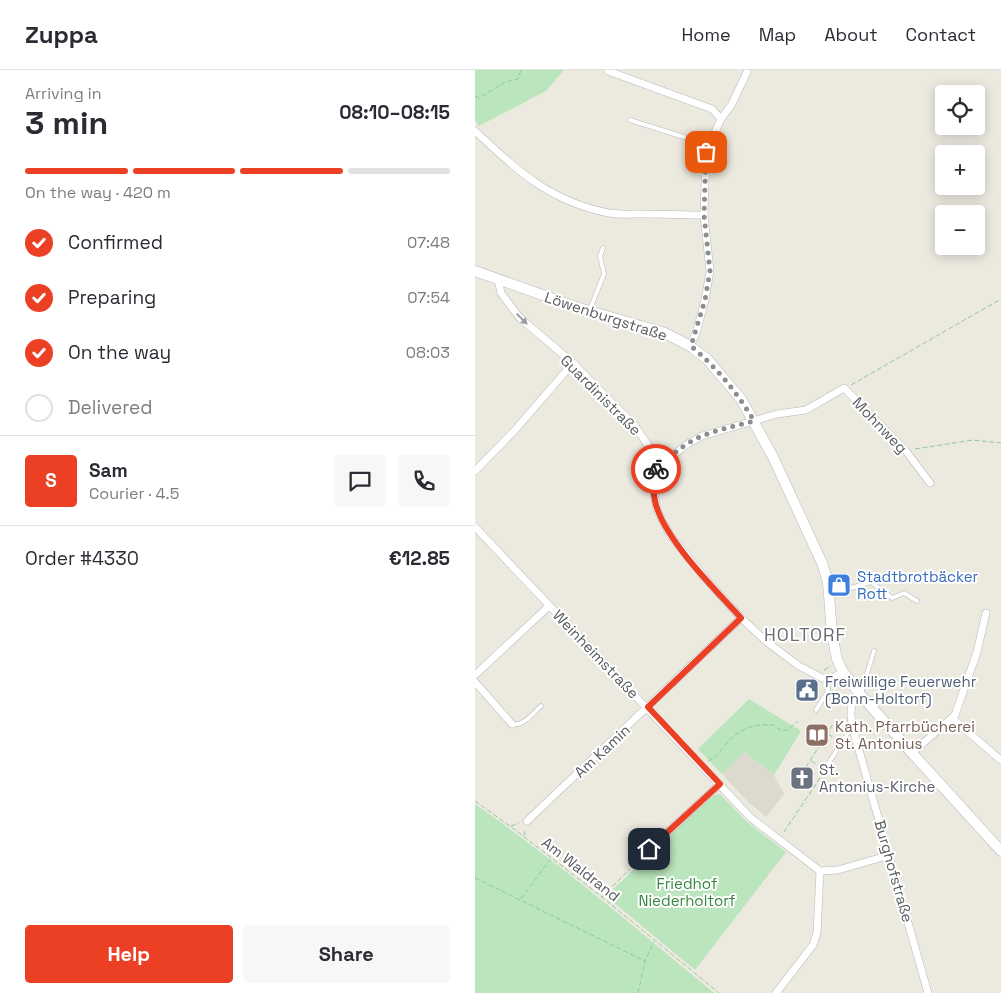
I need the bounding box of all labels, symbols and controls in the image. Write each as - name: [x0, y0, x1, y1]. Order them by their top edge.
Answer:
- text: Zuppa: [25, 19, 98, 50]
- text: Home: [682, 23, 731, 46]
- text: Map: [759, 23, 796, 46]
- text: About: [824, 23, 878, 46]
- text: Contact: [906, 23, 976, 46]
- text: Arriving in: [25, 83, 102, 104]
- map controls: [935, 85, 985, 255]
- button: locate: [935, 85, 985, 135]
- text: 08:10–08:15: [339, 100, 450, 125]
- text: 3 min: [25, 103, 108, 143]
- pin: [685, 131, 727, 173]
- icon: bag: [692, 138, 720, 166]
- button: +: [935, 145, 985, 195]
- text: On the way · 420 m: [25, 182, 171, 203]
- button: −: [935, 205, 985, 255]
- icon: check: [25, 229, 53, 257]
- text: Confirmed: [68, 230, 163, 255]
- text: 07:48: [407, 232, 450, 253]
- icon: check: [25, 284, 53, 312]
- text: Preparing: [68, 285, 156, 310]
- text: 07:54: [407, 287, 450, 308]
- street label: Löwenburgstraße: [542, 287, 670, 345]
- one-way arrow: [516, 313, 528, 325]
- icon: check: [25, 339, 53, 367]
- text: On the way: [68, 340, 171, 365]
- text: 08:03: [406, 342, 450, 363]
- street label: Guardinistraße: [557, 351, 645, 439]
- street label: Mohnweg: [849, 393, 911, 457]
- text: Delivered: [68, 395, 153, 420]
- courier: [631, 444, 681, 494]
- button: chat: [334, 455, 386, 507]
- button: phone: [398, 455, 450, 507]
- icon: bike: [642, 455, 670, 483]
- text: Sam: [89, 458, 128, 483]
- text: S: [45, 468, 57, 493]
- text: Courier · 4.5: [89, 483, 179, 504]
- text: Order #4330: [25, 546, 139, 571]
- text: €12.85: [389, 546, 450, 571]
- place label: Stadtbrotbäcker Rott: [857, 567, 979, 603]
- shop icon: Stadtbrotbäcker Rott: [826, 572, 852, 598]
- street label: Weinheimstraße: [549, 606, 643, 703]
- district label: HOLTORF: [764, 623, 846, 646]
- place label: Freiwillige Feuerwehr (Bonn-Holtorf): [825, 672, 977, 709]
- public building icon: Freiwillige Feuerwehr (Bonn-Holtorf): [794, 677, 820, 703]
- place label: Kath. Pfarrbücherei St. Antonius: [835, 717, 975, 753]
- street label: Am Kamin: [570, 720, 634, 782]
- library icon: Kath. Pfarrbücherei St. Antonius: [804, 722, 830, 748]
- place label: St. Antonius-Kirche: [819, 760, 935, 796]
- church icon: St. Antonius-Kirche: [789, 765, 815, 791]
- street label: Burghofstraße: [870, 818, 918, 925]
- pin: [628, 828, 670, 870]
- street label: Am Waldrand: [538, 833, 624, 905]
- icon: home: [635, 835, 663, 863]
- park label: Friedhof Niederholtorf: [638, 874, 736, 910]
- button: Help: [25, 925, 233, 983]
- button: Share: [243, 925, 450, 983]

